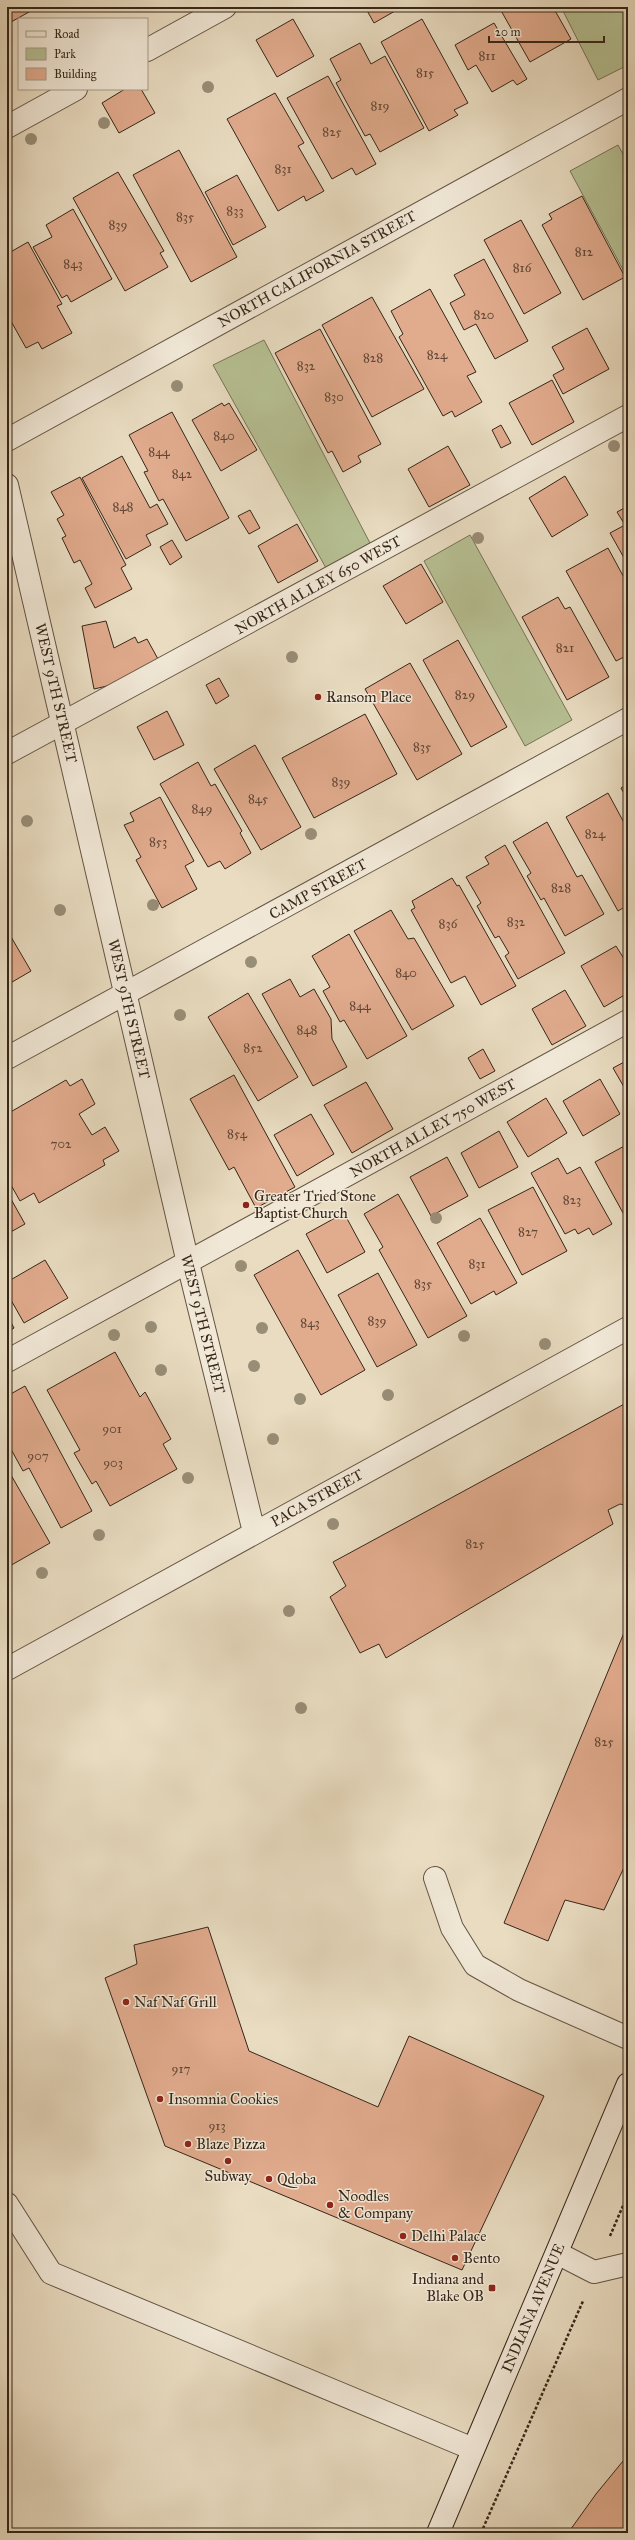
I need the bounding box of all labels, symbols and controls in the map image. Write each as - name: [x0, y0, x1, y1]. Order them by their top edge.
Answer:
- legend: [18, 18, 148, 90]
- scale bar: [489, 18, 604, 44]
- text: 20 m: [495, 25, 521, 39]
- text: Road: [54, 27, 80, 41]
- text: Park: [54, 47, 76, 61]
- house number: 811: [478, 48, 496, 64]
- house number: 815: [416, 65, 434, 81]
- text: Building: [54, 67, 97, 82]
- house number: 819: [371, 98, 389, 114]
- house number: 825: [322, 124, 342, 140]
- house number: 831: [274, 161, 292, 177]
- house number: 833: [226, 203, 244, 219]
- street label: NORTH CALIFORNIA STREET: [215, 207, 419, 331]
- house number: 835: [176, 209, 194, 225]
- house number: 839: [108, 217, 128, 233]
- house number: 812: [575, 244, 594, 260]
- house number: 843: [63, 256, 83, 272]
- house number: 816: [513, 260, 532, 276]
- house number: 820: [474, 307, 494, 323]
- house number: 824: [427, 347, 448, 363]
- house number: 828: [363, 350, 383, 366]
- house number: 832: [297, 358, 316, 374]
- house number: 830: [324, 389, 344, 405]
- house number: 840: [213, 428, 235, 444]
- house number: 844: [148, 444, 170, 460]
- house number: 842: [172, 466, 193, 482]
- house number: 848: [112, 499, 134, 515]
- street label: NORTH ALLEY 650 WEST: [232, 532, 404, 638]
- street label: WEST 9TH STREET: [31, 621, 81, 765]
- house number: 821: [556, 640, 574, 656]
- house number: 829: [455, 687, 475, 703]
- place label: Ransom Place: [326, 688, 412, 706]
- marker: Ransom Place: [313, 692, 323, 702]
- house number: 835: [413, 739, 431, 755]
- house number: 839: [331, 774, 351, 790]
- house number: 845: [248, 791, 268, 807]
- house number: 849: [191, 801, 213, 817]
- house number: 824: [585, 826, 606, 842]
- house number: 853: [149, 834, 167, 850]
- street label: CAMP STREET: [266, 855, 370, 923]
- house number: 828: [551, 880, 571, 896]
- house number: 832: [507, 914, 526, 930]
- house number: 836: [439, 916, 458, 932]
- street label: WEST 9TH STREET: [104, 937, 154, 1081]
- house number: 840: [395, 965, 417, 981]
- house number: 844: [349, 998, 371, 1014]
- house number: 848: [296, 1022, 318, 1038]
- house number: 852: [243, 1040, 263, 1056]
- street label: NORTH ALLEY 750 WEST: [347, 1075, 519, 1181]
- house number: 854: [227, 1126, 248, 1142]
- house number: 702: [51, 1136, 72, 1152]
- place label: Greater Tried Stone Baptist Church: [254, 1187, 376, 1222]
- house number: 823: [563, 1192, 581, 1208]
- marker: Greater Tried Stone Baptist Church: [241, 1200, 251, 1210]
- house number: 827: [518, 1224, 538, 1240]
- street label: WEST 9TH STREET: [177, 1252, 229, 1396]
- house number: 831: [468, 1256, 486, 1272]
- house number: 835: [414, 1276, 432, 1292]
- house number: 839: [367, 1313, 387, 1329]
- house number: 843: [300, 1315, 320, 1331]
- house number: 901: [102, 1421, 122, 1437]
- house number: 907: [27, 1448, 49, 1464]
- house number: 903: [103, 1455, 123, 1471]
- street label: PACA STREET: [268, 1465, 366, 1531]
- house number: 825: [465, 1536, 485, 1552]
- house number: 825: [594, 1734, 614, 1750]
- place label: Naf Naf Grill: [134, 1993, 218, 2011]
- marker: Naf Naf Grill: [121, 1997, 131, 2007]
- house number: 917: [172, 2061, 191, 2077]
- place label: Insomnia Cookies: [168, 2090, 278, 2108]
- marker: Insomnia Cookies: [155, 2094, 165, 2104]
- house number: 913: [208, 2118, 226, 2134]
- place label: Blaze Pizza: [196, 2135, 266, 2153]
- marker: Blaze Pizza: [183, 2139, 193, 2149]
- marker: Subway: [223, 2156, 233, 2166]
- place label: Subway: [205, 2167, 252, 2185]
- place label: Qdoba: [277, 2170, 317, 2188]
- marker: Qdoba: [264, 2174, 274, 2184]
- place label: Noodles & Company: [338, 2187, 414, 2222]
- marker: Noodles & Company: [325, 2200, 335, 2210]
- place label: Delhi Palace: [411, 2227, 486, 2245]
- marker: Delhi Palace: [398, 2231, 408, 2241]
- street label: INDIANA AVENUE: [498, 2240, 568, 2375]
- place label: Bento: [463, 2249, 501, 2267]
- marker: Bento: [450, 2253, 460, 2263]
- place label: Indiana and Blake OB: [412, 2270, 484, 2305]
- marker: Indiana and Blake OB: [487, 2283, 497, 2293]

